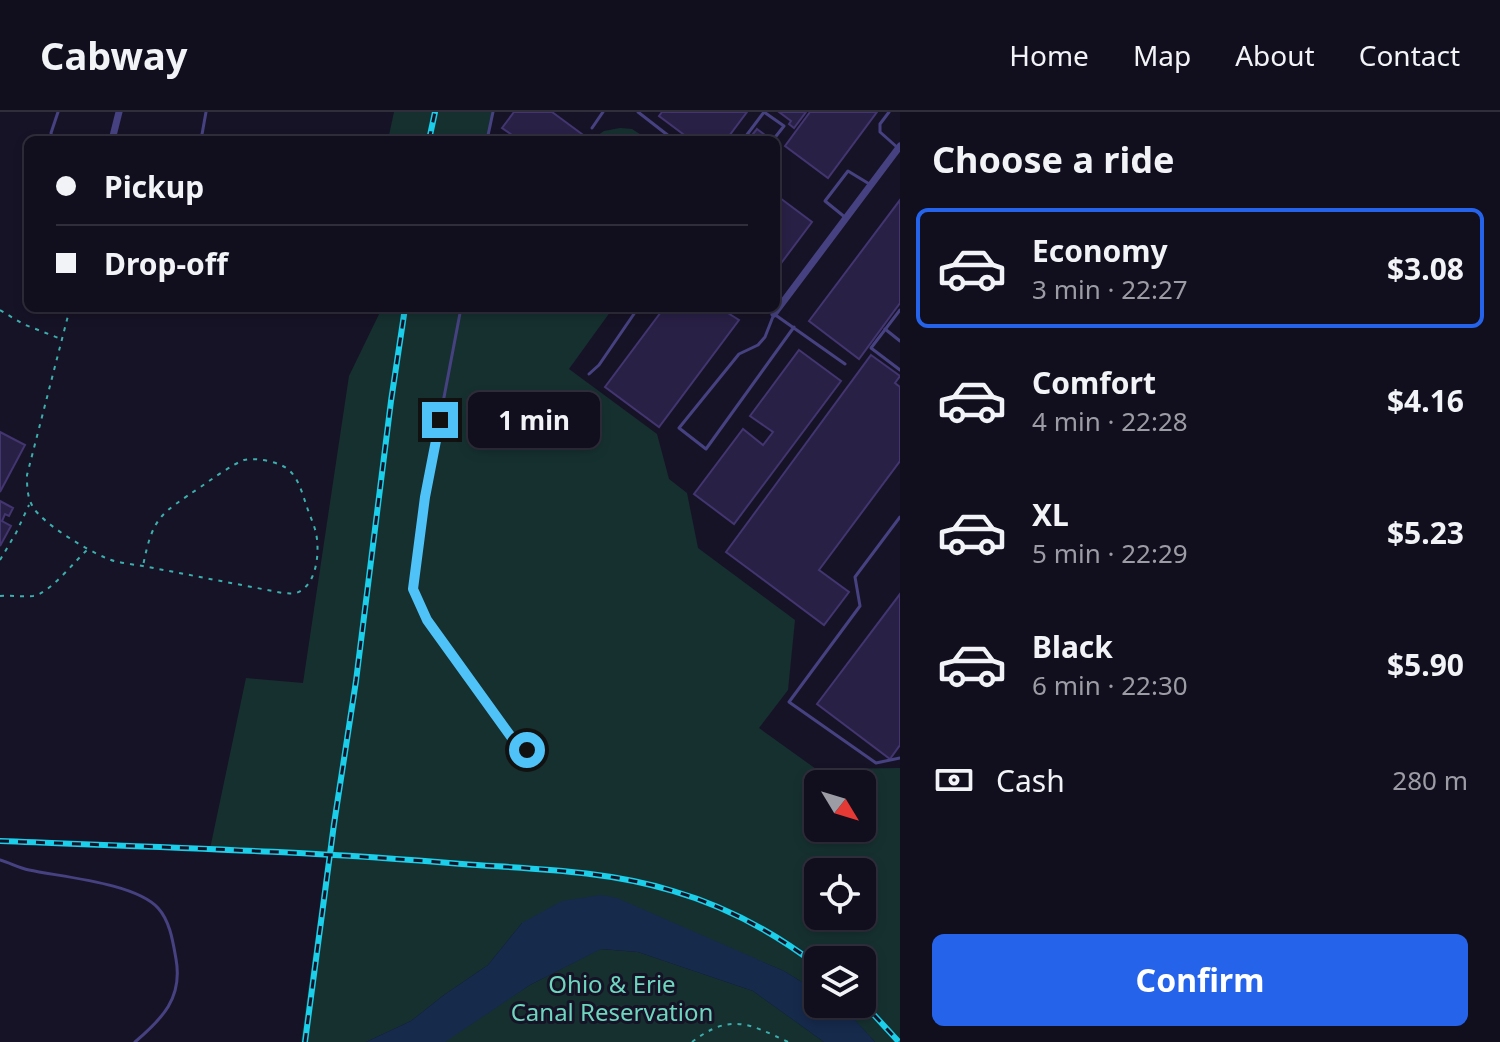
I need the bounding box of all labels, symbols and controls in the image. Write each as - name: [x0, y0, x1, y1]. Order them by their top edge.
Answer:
- text: Cabway: [40, 29, 187, 81]
- text: Home: [1009, 36, 1089, 74]
- text: Map: [1133, 36, 1191, 74]
- text: About: [1235, 36, 1315, 74]
- text: Contact: [1359, 36, 1460, 74]
- text: Choose a ride: [932, 135, 1174, 184]
- text: Pickup: [104, 166, 204, 207]
- text: Economy: [1032, 230, 1168, 271]
- icon: car: [936, 232, 1008, 304]
- text: Drop-off: [104, 243, 228, 284]
- text: $3.08: [1387, 248, 1464, 289]
- text: 3 min · 22:27: [1032, 271, 1188, 307]
- text: Comfort: [1032, 362, 1156, 403]
- icon: car: [936, 364, 1008, 436]
- text: $4.16: [1387, 380, 1464, 421]
- callout: 1 min: [468, 392, 600, 448]
- route end: [422, 402, 458, 438]
- text: 1 min: [498, 402, 570, 438]
- text: 4 min · 22:28: [1032, 403, 1188, 439]
- text: XL: [1032, 494, 1069, 535]
- icon: car: [936, 496, 1008, 568]
- text: $5.23: [1387, 512, 1464, 553]
- text: 5 min · 22:29: [1032, 535, 1188, 571]
- text: Black: [1032, 626, 1113, 667]
- icon: car: [936, 628, 1008, 700]
- text: $5.90: [1387, 644, 1464, 685]
- text: 6 min · 22:30: [1032, 667, 1188, 703]
- route start: [509, 732, 545, 768]
- icon: cash: [932, 758, 976, 802]
- text: Cash: [996, 760, 1065, 801]
- text: 280 m: [1392, 762, 1468, 798]
- north arrow: [804, 770, 876, 842]
- map controls: [804, 770, 876, 1018]
- button: locate: [804, 858, 876, 930]
- button: Confirm: [932, 934, 1468, 1026]
- button: layers: [804, 946, 876, 1018]
- park label: Ohio & Erie Canal Reservation: [511, 967, 713, 1028]

